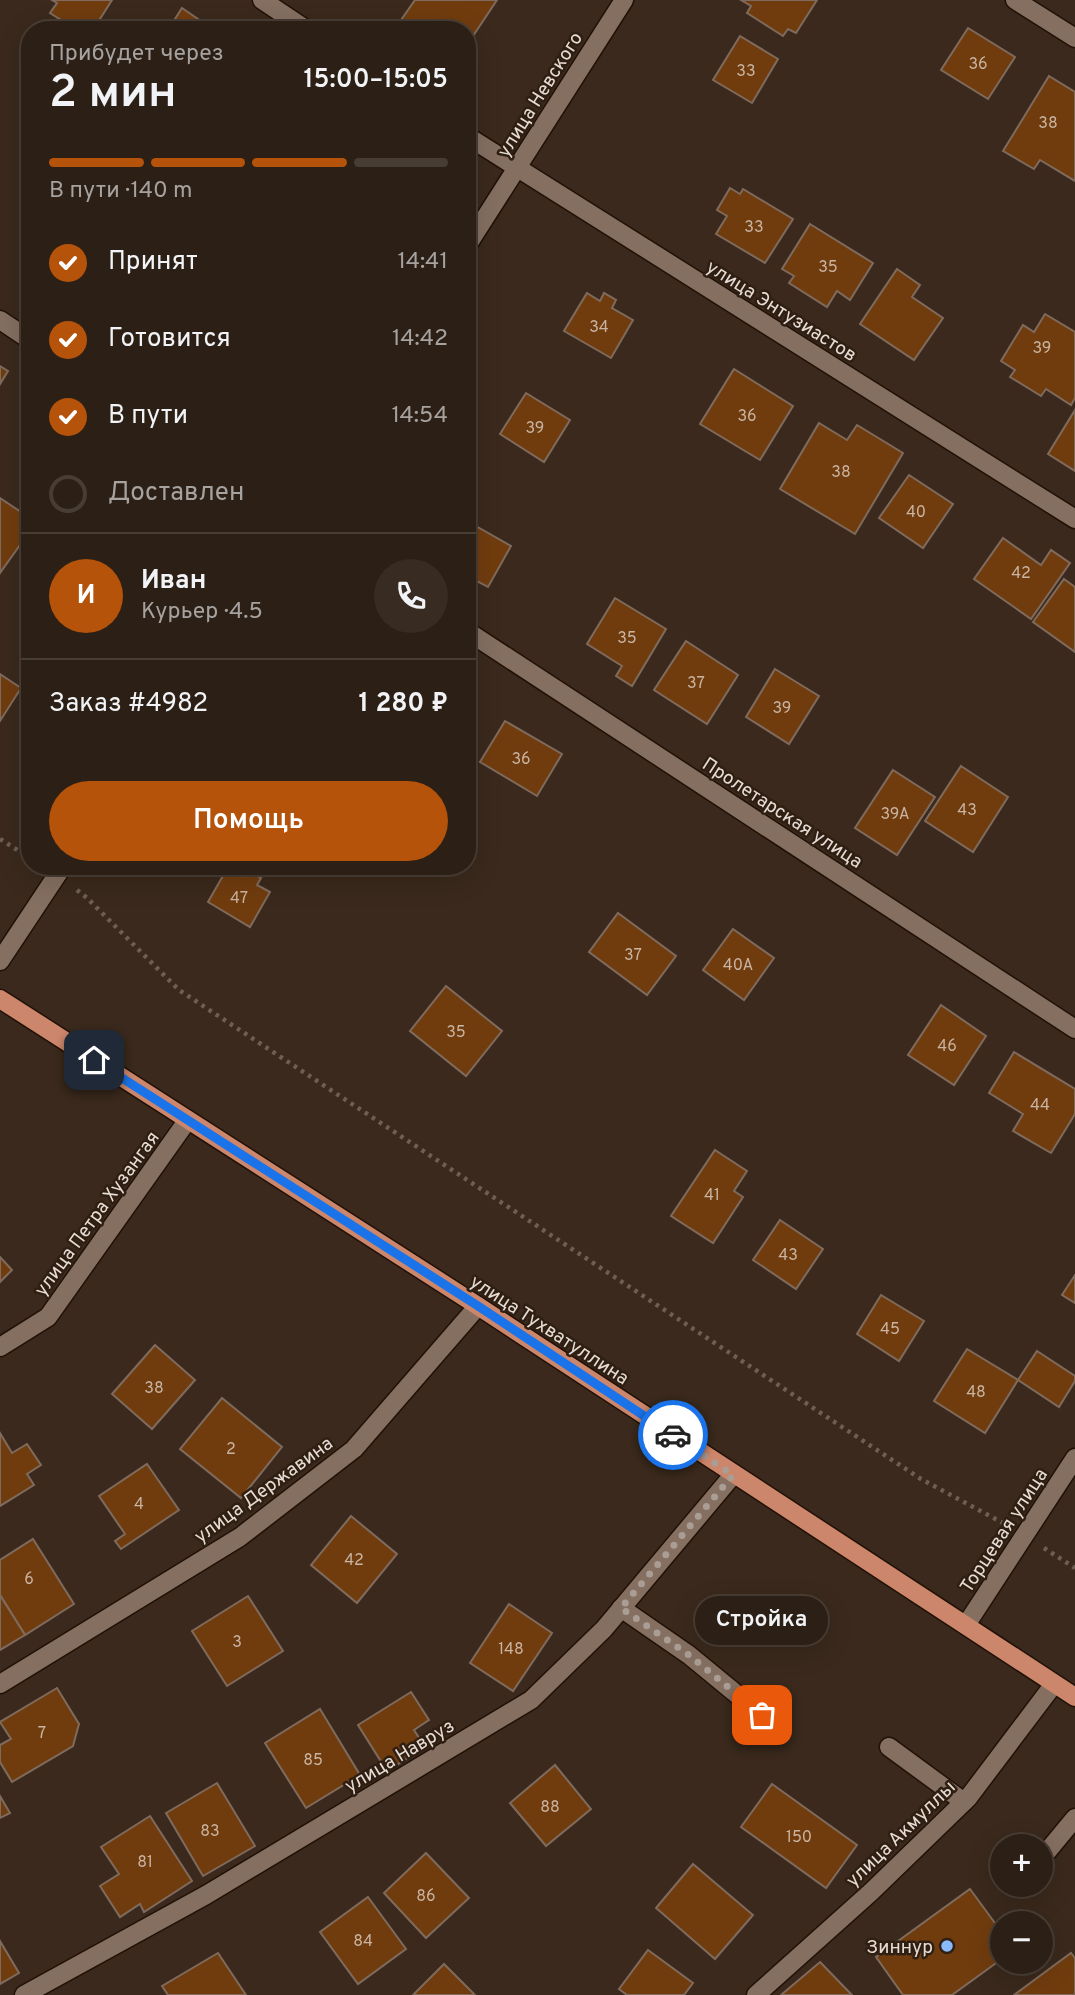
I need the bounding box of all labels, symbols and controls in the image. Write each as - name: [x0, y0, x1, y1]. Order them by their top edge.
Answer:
- street label: улица Невского: [493, 28, 589, 162]
- text: Прибудет через: [49, 40, 224, 69]
- house number: 36: [968, 55, 988, 75]
- house number: 33: [736, 62, 756, 82]
- text: 15:00–15:05: [303, 64, 448, 97]
- text: 2 мин: [49, 65, 177, 124]
- house number: 38: [1038, 114, 1058, 134]
- text: В пути · 140 m: [49, 177, 193, 206]
- house number: 33: [744, 218, 764, 238]
- icon: check: [49, 244, 87, 282]
- text: Принят: [108, 246, 198, 279]
- text: 14:41: [398, 248, 448, 277]
- street label: улица Энтузиастов: [701, 256, 861, 368]
- house number: 35: [818, 258, 838, 278]
- house number: 34: [589, 318, 609, 338]
- icon: check: [49, 321, 87, 359]
- text: Готовится: [108, 323, 231, 356]
- text: 14:42: [392, 325, 448, 354]
- house number: 39: [1033, 339, 1051, 359]
- icon: check: [49, 398, 87, 436]
- text: В пути: [108, 400, 188, 433]
- text: 14:54: [391, 402, 448, 431]
- house number: 36: [737, 407, 757, 427]
- house number: 39: [526, 419, 544, 439]
- house number: 38: [831, 463, 851, 483]
- text: Доставлен: [108, 477, 244, 510]
- house number: 40: [906, 503, 926, 523]
- button: phone: [374, 559, 448, 633]
- house number: 42: [1011, 564, 1031, 584]
- text: Иван: [141, 565, 206, 598]
- text: И: [77, 580, 95, 613]
- text: Курьер · 4.5: [141, 598, 263, 627]
- house number: 35: [617, 629, 637, 649]
- house number: 37: [687, 674, 705, 694]
- text: Заказ #4982: [49, 688, 208, 721]
- text: 1 280 ₽: [359, 688, 448, 721]
- house number: 39: [773, 699, 791, 719]
- house number: 36: [511, 750, 531, 770]
- street label: Пролетарская улица: [697, 753, 867, 875]
- button: Помощь: [49, 781, 448, 861]
- house number: 43: [957, 801, 977, 821]
- house number: 39А: [880, 805, 910, 825]
- house number: 47: [230, 889, 248, 909]
- house number: 37: [624, 946, 642, 966]
- house number: 40А: [723, 956, 753, 976]
- house number: 35: [446, 1023, 466, 1043]
- pin: [64, 1030, 124, 1090]
- house number: 46: [937, 1037, 957, 1057]
- icon: home: [75, 1041, 113, 1079]
- house number: 44: [1030, 1096, 1050, 1116]
- street label: улица Петра Хузангая: [30, 1127, 166, 1301]
- house number: 41: [704, 1186, 720, 1206]
- house number: 43: [778, 1246, 798, 1266]
- street label: улица Тухватуллина: [465, 1270, 633, 1391]
- house number: 45: [880, 1320, 900, 1340]
- house number: 38: [144, 1379, 164, 1399]
- house number: 48: [966, 1383, 986, 1403]
- courier: [638, 1400, 708, 1470]
- icon: car: [654, 1416, 692, 1454]
- street label: улица Державина: [190, 1432, 338, 1549]
- house number: 2: [226, 1440, 236, 1460]
- street label: Торцевая улица: [955, 1464, 1054, 1598]
- house number: 4: [134, 1495, 144, 1515]
- house number: 42: [344, 1551, 364, 1571]
- house number: 6: [24, 1570, 34, 1590]
- callout: Стройка: [696, 1596, 828, 1645]
- text: Стройка: [716, 1606, 807, 1635]
- house number: 3: [232, 1633, 242, 1653]
- house number: 148: [498, 1640, 524, 1660]
- pin: [732, 1685, 792, 1745]
- icon: bag: [743, 1696, 781, 1734]
- street label: улица Навруз: [341, 1715, 459, 1799]
- house number: 7: [38, 1724, 46, 1744]
- house number: 85: [303, 1751, 323, 1771]
- street label: улица Акмуллы: [842, 1776, 961, 1893]
- house number: 88: [540, 1798, 560, 1818]
- house number: 83: [200, 1822, 220, 1842]
- house number: 150: [786, 1828, 812, 1848]
- map controls: [990, 1834, 1053, 1974]
- button: +: [990, 1834, 1053, 1897]
- house number: 81: [137, 1853, 153, 1873]
- house number: 86: [416, 1887, 436, 1907]
- button: −: [990, 1911, 1053, 1974]
- house number: 84: [353, 1932, 373, 1952]
- place label: Зиннур: [866, 1936, 933, 1960]
- marker: Зиннур: [939, 1938, 955, 1954]

